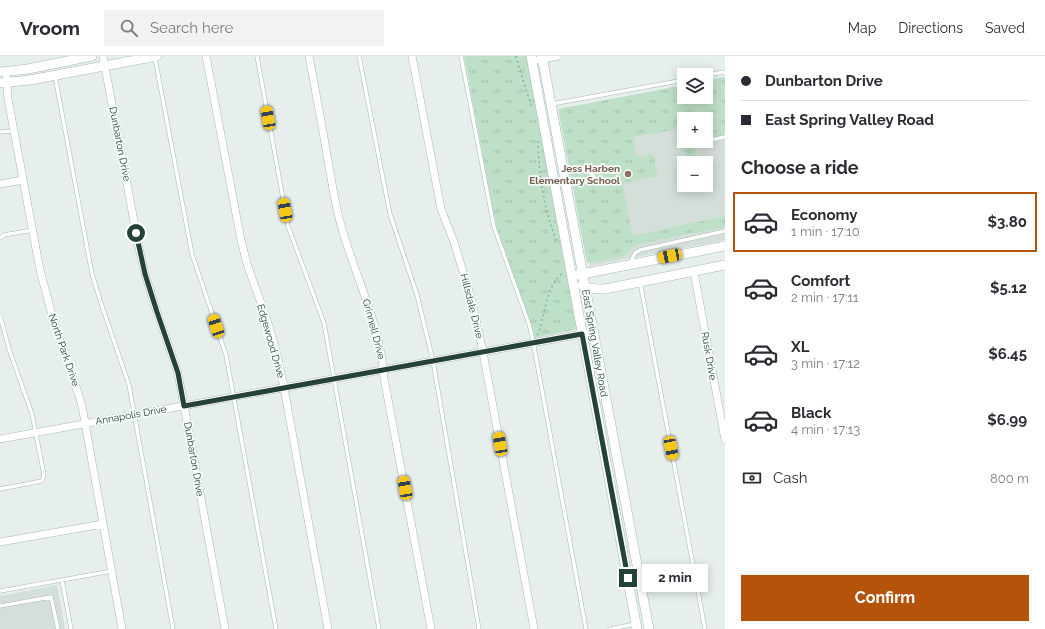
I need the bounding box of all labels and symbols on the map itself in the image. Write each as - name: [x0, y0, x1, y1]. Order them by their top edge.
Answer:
- car: [260, 105, 276, 131]
- street label: Dunbarton Drive: [107, 106, 133, 182]
- place label: Jess Harben Elementary School: [529, 163, 621, 186]
- marker: Jess Harben Elementary School: [623, 169, 633, 179]
- car: [277, 197, 293, 223]
- route start: [127, 224, 145, 242]
- car: [657, 248, 683, 264]
- street label: Hillsdale Drive: [459, 272, 485, 340]
- street label: East Spring Valley Road: [580, 288, 610, 398]
- street label: Grinnell Drive: [361, 298, 387, 360]
- street label: Edgewood Drive: [255, 303, 287, 379]
- street label: North Park Drive: [46, 312, 82, 388]
- car: [207, 313, 225, 339]
- street label: Rusk Drive: [699, 331, 719, 381]
- street label: Annapolis Drive: [95, 403, 168, 427]
- street label: Dunbarton Drive: [182, 421, 206, 497]
- car: [492, 431, 508, 457]
- car: [663, 435, 679, 461]
- car: [397, 475, 413, 501]
- callout: 2 min: [642, 564, 708, 592]
- route end: [619, 569, 637, 587]

